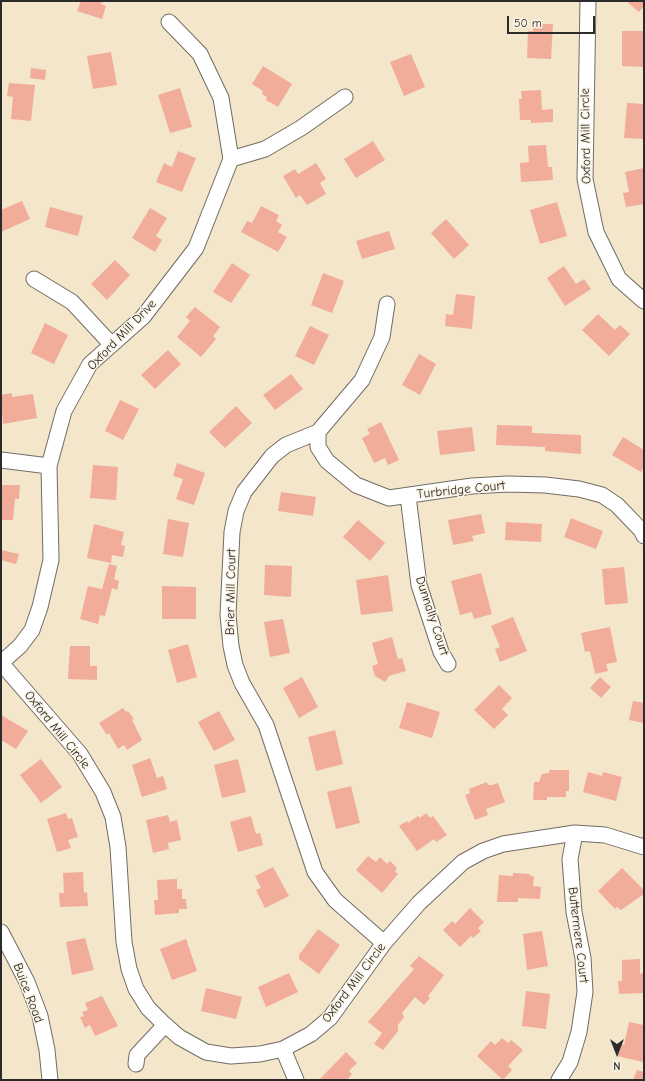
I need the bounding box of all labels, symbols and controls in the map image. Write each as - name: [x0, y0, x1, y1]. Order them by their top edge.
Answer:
- scale bar: [509, 8, 597, 34]
- text: 50 m: [514, 16, 542, 30]
- street label: Oxford Mill Circle: [577, 88, 595, 184]
- street label: Oxford Mill Drive: [84, 296, 160, 374]
- street label: Turbridge Court: [416, 478, 506, 502]
- street label: Brier Mill Court: [222, 549, 240, 635]
- street label: Dunnally Court: [412, 575, 452, 657]
- street label: Oxford Mill Circle: [21, 688, 93, 772]
- street label: Buttermere Court: [564, 886, 592, 984]
- street label: Oxford Mill Circle: [319, 940, 389, 1026]
- street label: Buice Road: [9, 961, 47, 1025]
- north arrow: [597, 1033, 637, 1073]
- text: N: [613, 1059, 621, 1072]

